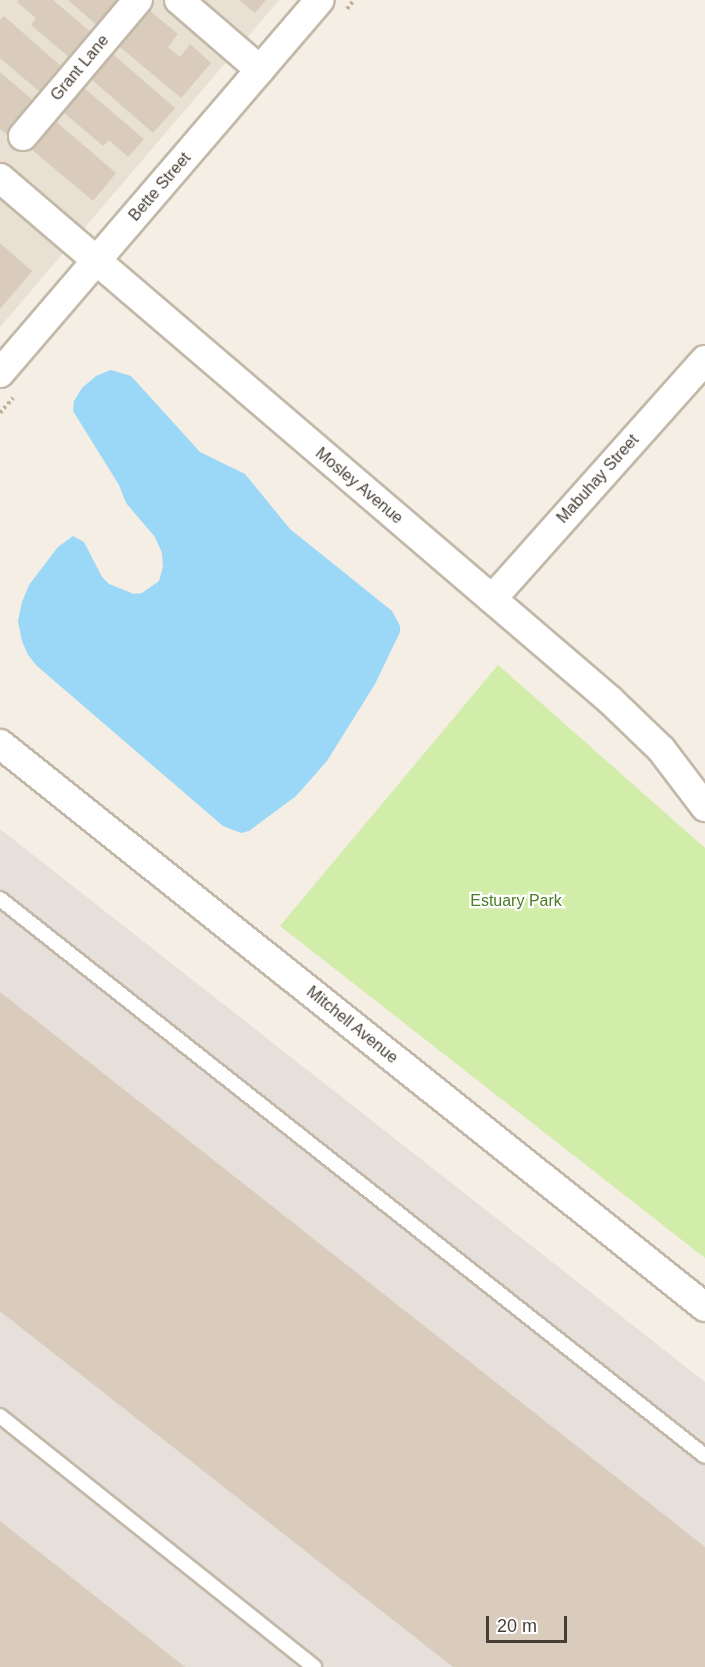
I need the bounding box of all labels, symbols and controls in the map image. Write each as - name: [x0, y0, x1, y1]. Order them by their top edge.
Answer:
- street label: Grant Lane: [47, 31, 113, 105]
- street label: Bette Street: [125, 149, 195, 225]
- street label: Mabuhay Street: [553, 431, 643, 527]
- street label: Mosley Avenue: [311, 444, 407, 528]
- park label: Estuary Park: [470, 891, 562, 911]
- street label: Mitchell Avenue: [302, 982, 402, 1068]
- scale bar: [489, 1604, 570, 1642]
- text: 20 m: [497, 1616, 537, 1636]

